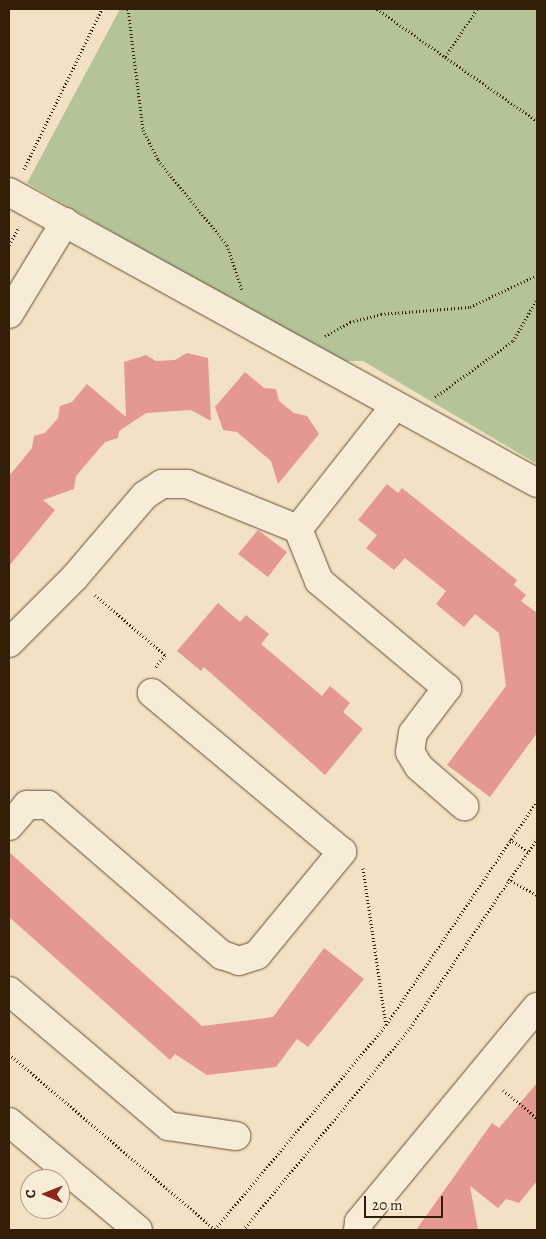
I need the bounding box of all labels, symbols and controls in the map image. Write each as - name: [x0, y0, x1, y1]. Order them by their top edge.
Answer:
- north arrow: [20, 1169, 70, 1219]
- scale bar: [366, 1186, 445, 1218]
- text: С: [21, 1189, 40, 1198]
- text: 20 m: [372, 1195, 403, 1215]

